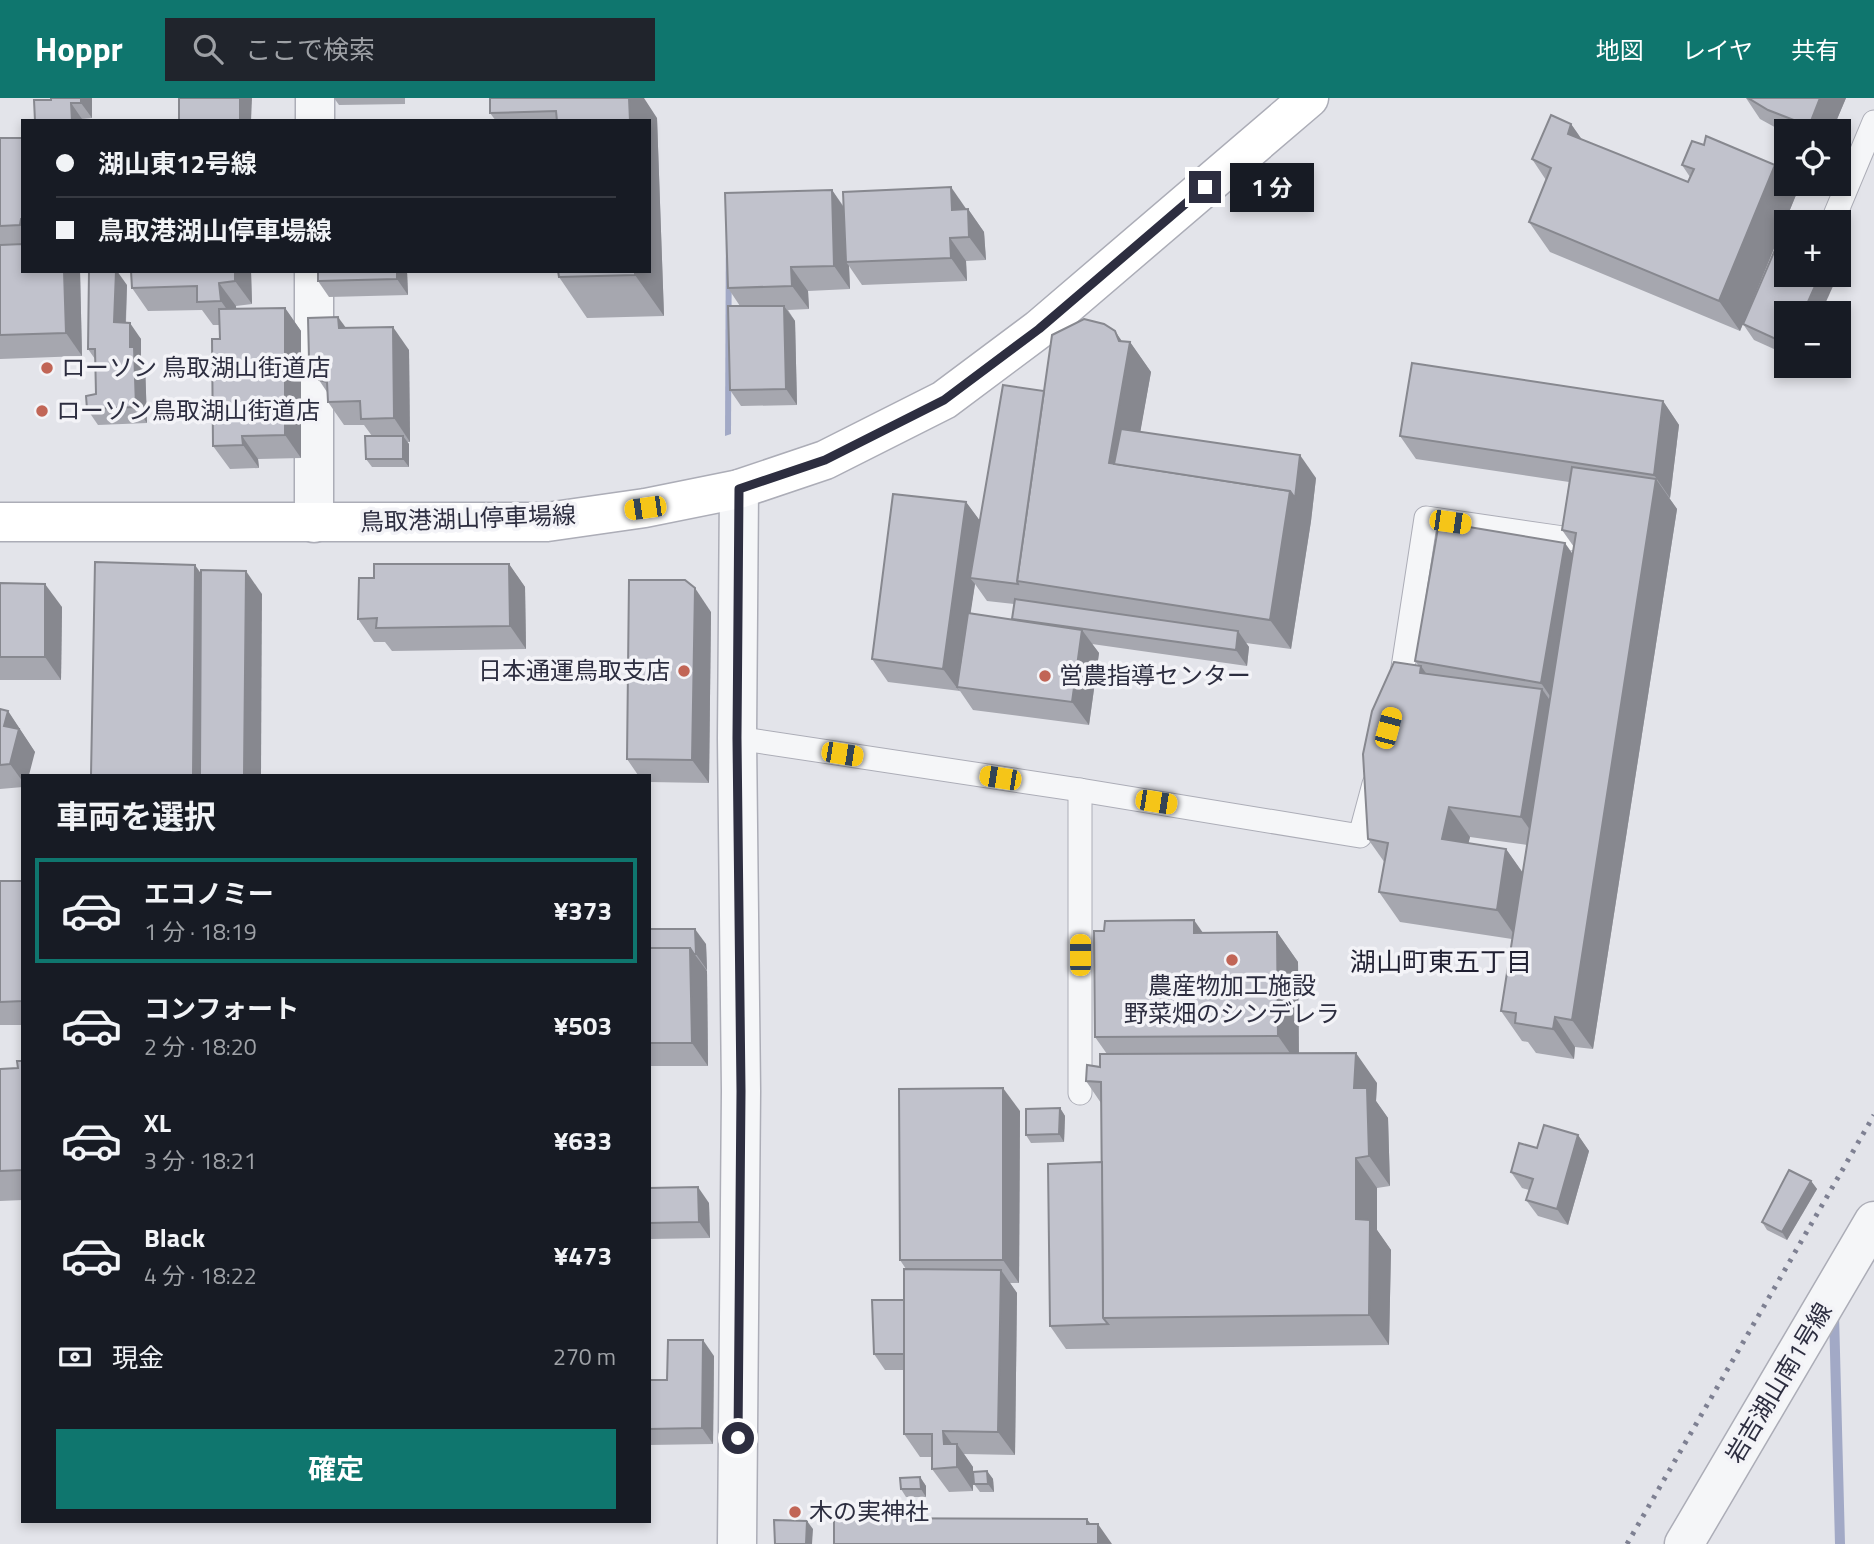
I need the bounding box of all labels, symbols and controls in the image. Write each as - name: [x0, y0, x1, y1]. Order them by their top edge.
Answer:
- search box: [165, 18, 655, 81]
- text: Hoppr: [35, 24, 123, 74]
- icon: search: [189, 30, 227, 68]
- text: ここで検索: [245, 30, 375, 69]
- text: 地図: [1596, 32, 1644, 68]
- text: レイヤ: [1682, 32, 1753, 68]
- text: 共有: [1791, 32, 1839, 68]
- map controls: [1774, 119, 1851, 378]
- button: locate: [1774, 119, 1851, 196]
- text: 湖山東12号線: [98, 144, 257, 183]
- callout: 1 分: [1230, 162, 1314, 212]
- text: 1 分: [1252, 170, 1292, 205]
- route end: [1189, 171, 1221, 203]
- button: +: [1774, 210, 1851, 287]
- text: 鳥取港湖山停車場線: [98, 211, 332, 250]
- button: −: [1774, 301, 1851, 378]
- place label: ローソン 鳥取湖山街道店: [61, 349, 330, 385]
- marker: ローソン 鳥取湖山街道店: [39, 360, 55, 376]
- place label: ローソン鳥取湖山街道店: [56, 392, 320, 428]
- marker: ローソン鳥取湖山街道店: [34, 403, 50, 419]
- car: [623, 495, 668, 521]
- street label: 鳥取港湖山停車場線: [359, 496, 577, 540]
- car: [1428, 509, 1473, 535]
- place label: 日本通運鳥取支店: [478, 652, 670, 688]
- place label: 営農指導センター: [1059, 657, 1251, 693]
- marker: 日本通運鳥取支店: [676, 663, 692, 679]
- marker: 営農指導センター: [1037, 668, 1053, 684]
- car: [1373, 705, 1404, 751]
- car: [820, 740, 865, 768]
- car: [978, 764, 1023, 792]
- car: [1134, 788, 1179, 816]
- text: 車両を選択: [56, 792, 216, 840]
- text: エコノミー: [144, 874, 274, 913]
- icon: car: [60, 879, 123, 942]
- text: ¥373: [554, 891, 612, 930]
- text: 1 分 · 18:19: [144, 914, 257, 949]
- car: [1070, 934, 1091, 976]
- district label: 湖山町東五丁目: [1350, 942, 1532, 981]
- marker: 農産物加工施設 野菜畑のシンデレラ: [1224, 952, 1240, 968]
- place label: 農産物加工施設 野菜畑のシンデレラ: [1124, 967, 1340, 1031]
- text: コンフォート: [144, 989, 299, 1028]
- icon: car: [60, 994, 123, 1057]
- text: ¥503: [554, 1006, 612, 1045]
- text: 2 分 · 18:20: [144, 1029, 257, 1064]
- text: XL: [144, 1103, 171, 1142]
- icon: car: [60, 1109, 123, 1172]
- text: ¥633: [554, 1121, 612, 1160]
- text: 3 分 · 18:21: [144, 1143, 257, 1178]
- text: Black: [144, 1218, 205, 1257]
- icon: car: [60, 1224, 123, 1287]
- text: ¥473: [554, 1236, 612, 1275]
- text: 4 分 · 18:22: [144, 1258, 257, 1293]
- street label: 岩吉湖山南1号線: [1716, 1295, 1840, 1470]
- icon: cash: [56, 1338, 94, 1376]
- text: 現金: [112, 1338, 164, 1377]
- text: 270 m: [553, 1339, 616, 1374]
- route start: [722, 1422, 754, 1454]
- button: 確定: [56, 1429, 616, 1509]
- place label: 木の実神社: [809, 1493, 929, 1529]
- marker: 木の実神社: [787, 1504, 803, 1520]

